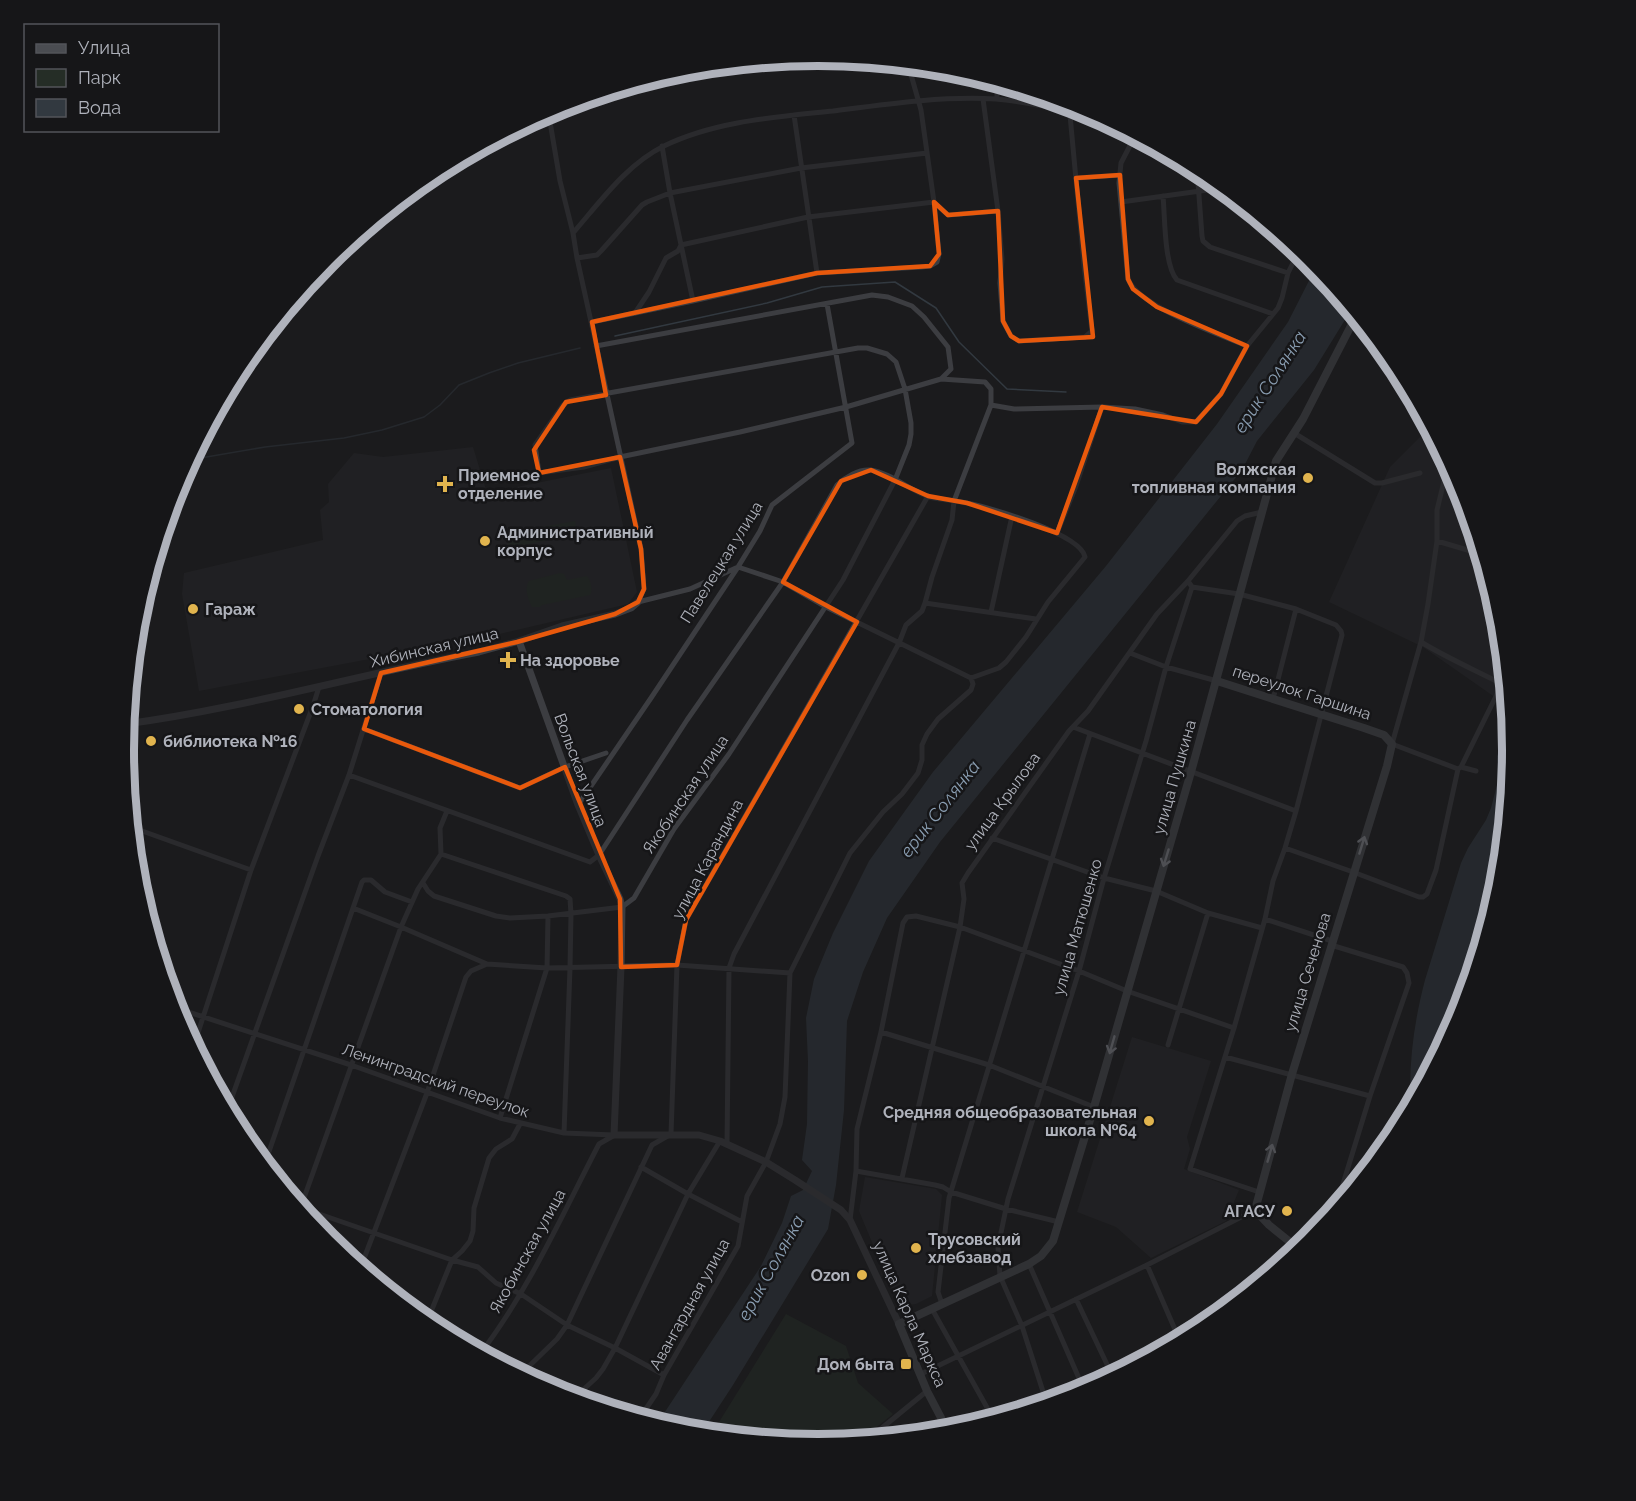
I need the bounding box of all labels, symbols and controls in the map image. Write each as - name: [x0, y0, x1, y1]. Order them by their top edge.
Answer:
- legend: [24, 24, 219, 132]
- text: Улица: [78, 37, 130, 58]
- text: Парк: [78, 67, 121, 88]
- text: Вода: [78, 97, 121, 118]
- water label: ерик Солянка: [1229, 327, 1310, 437]
- place label: Волжская топливная компания: [1132, 460, 1296, 497]
- place label: Приемное отделение: [458, 466, 543, 503]
- marker: Волжская топливная компания: [1301, 471, 1315, 485]
- marker: Приемное отделение: [436, 475, 454, 493]
- street label: Павелецкая улица: [676, 498, 767, 627]
- place label: Административный корпус: [497, 523, 653, 560]
- marker: Административный корпус: [478, 534, 492, 548]
- place label: Гараж: [205, 600, 256, 619]
- marker: Гараж: [186, 602, 200, 616]
- street label: Хибинская улица: [368, 623, 500, 671]
- place label: На здоровье: [520, 651, 620, 670]
- marker: На здоровье: [501, 653, 515, 667]
- street label: переулок Гаршина: [1230, 661, 1373, 724]
- place label: Стоматология: [311, 700, 423, 719]
- marker: Стоматология: [292, 702, 306, 716]
- street label: Вольская улица: [550, 711, 611, 830]
- street label: улица Пушкина: [1149, 718, 1200, 837]
- street label: Якобинская улица: [639, 731, 732, 857]
- place label: библиотека №16: [163, 732, 298, 751]
- marker: библиотека №16: [144, 734, 158, 748]
- street label: улица Крылова: [961, 749, 1044, 854]
- water label: ерик Солянка: [895, 756, 984, 861]
- street label: улица Карандина: [668, 796, 747, 922]
- one-way arrow: [1357, 836, 1368, 855]
- one-way arrow: [1160, 848, 1171, 867]
- street label: улица Матюшенко: [1049, 857, 1106, 997]
- street label: улица Сеченова: [1280, 910, 1335, 1034]
- one-way arrow: [1106, 1035, 1117, 1054]
- street label: Ленинградский переулок: [340, 1039, 532, 1122]
- place label: Средняя общеобразовательная школа №64: [883, 1103, 1137, 1140]
- marker: Средняя общеобразовательная школа №64: [1142, 1114, 1156, 1128]
- one-way arrow: [1265, 1144, 1276, 1163]
- street label: Якобинская улица: [485, 1186, 569, 1317]
- place label: АГАСУ: [1224, 1202, 1276, 1221]
- marker: АГАСУ: [1280, 1204, 1294, 1218]
- water label: ерик Солянка: [733, 1211, 808, 1324]
- place label: Трусовский хлебзавод: [928, 1230, 1021, 1267]
- street label: Авангардная улица: [645, 1235, 733, 1373]
- street label: улица Карла Маркса: [869, 1238, 950, 1390]
- marker: Трусовский хлебзавод: [909, 1241, 923, 1255]
- place label: Ozon: [811, 1266, 850, 1285]
- marker: Ozon: [855, 1268, 869, 1282]
- place label: Дом быта: [817, 1355, 894, 1374]
- marker: Дом быта: [899, 1357, 913, 1371]

